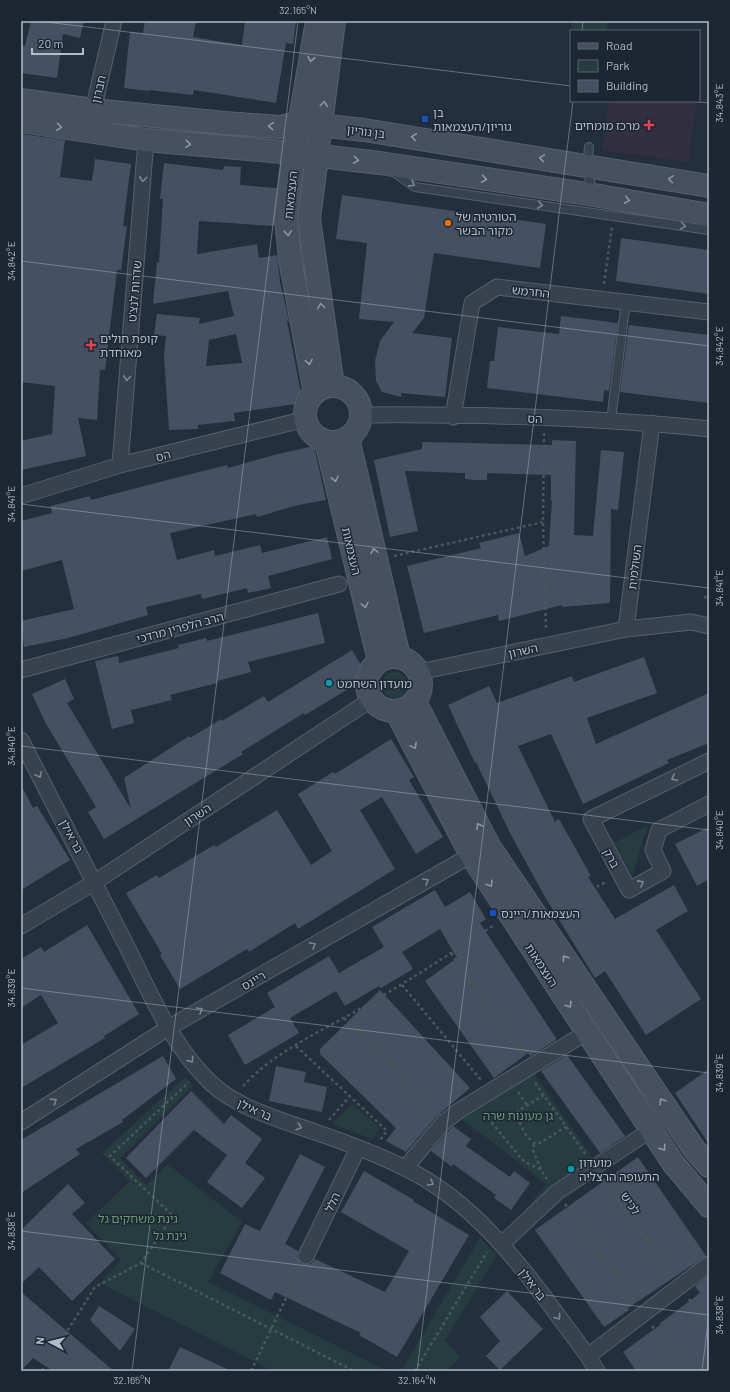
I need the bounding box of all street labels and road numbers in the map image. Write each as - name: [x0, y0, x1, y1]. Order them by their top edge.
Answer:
- street label: חברון: [88, 74, 108, 104]
- street label: בן גוריון: [346, 122, 386, 140]
- street label: העצמאות: [280, 170, 300, 220]
- street label: שדרות לנצ'ט: [124, 260, 144, 322]
- street label: החרמש: [511, 282, 551, 300]
- street label: הס: [527, 411, 543, 425]
- street label: הס: [154, 446, 172, 464]
- street label: העצמאות: [340, 526, 364, 576]
- street label: השולמית: [624, 544, 644, 590]
- street label: הרב הלפרין מרדכי: [135, 609, 225, 645]
- street label: השרון: [507, 640, 539, 660]
- street label: השרון: [181, 800, 213, 828]
- street label: בר אילן: [57, 817, 87, 855]
- street label: ברק: [601, 846, 623, 870]
- street label: העצמאות: [523, 941, 561, 989]
- street label: ריינס: [238, 968, 268, 992]
- street label: בר אילן: [236, 1095, 275, 1123]
- street label: לכיש: [618, 1189, 644, 1217]
- street label: הלל: [321, 1190, 343, 1214]
- street label: בר אילן: [516, 1265, 550, 1303]

